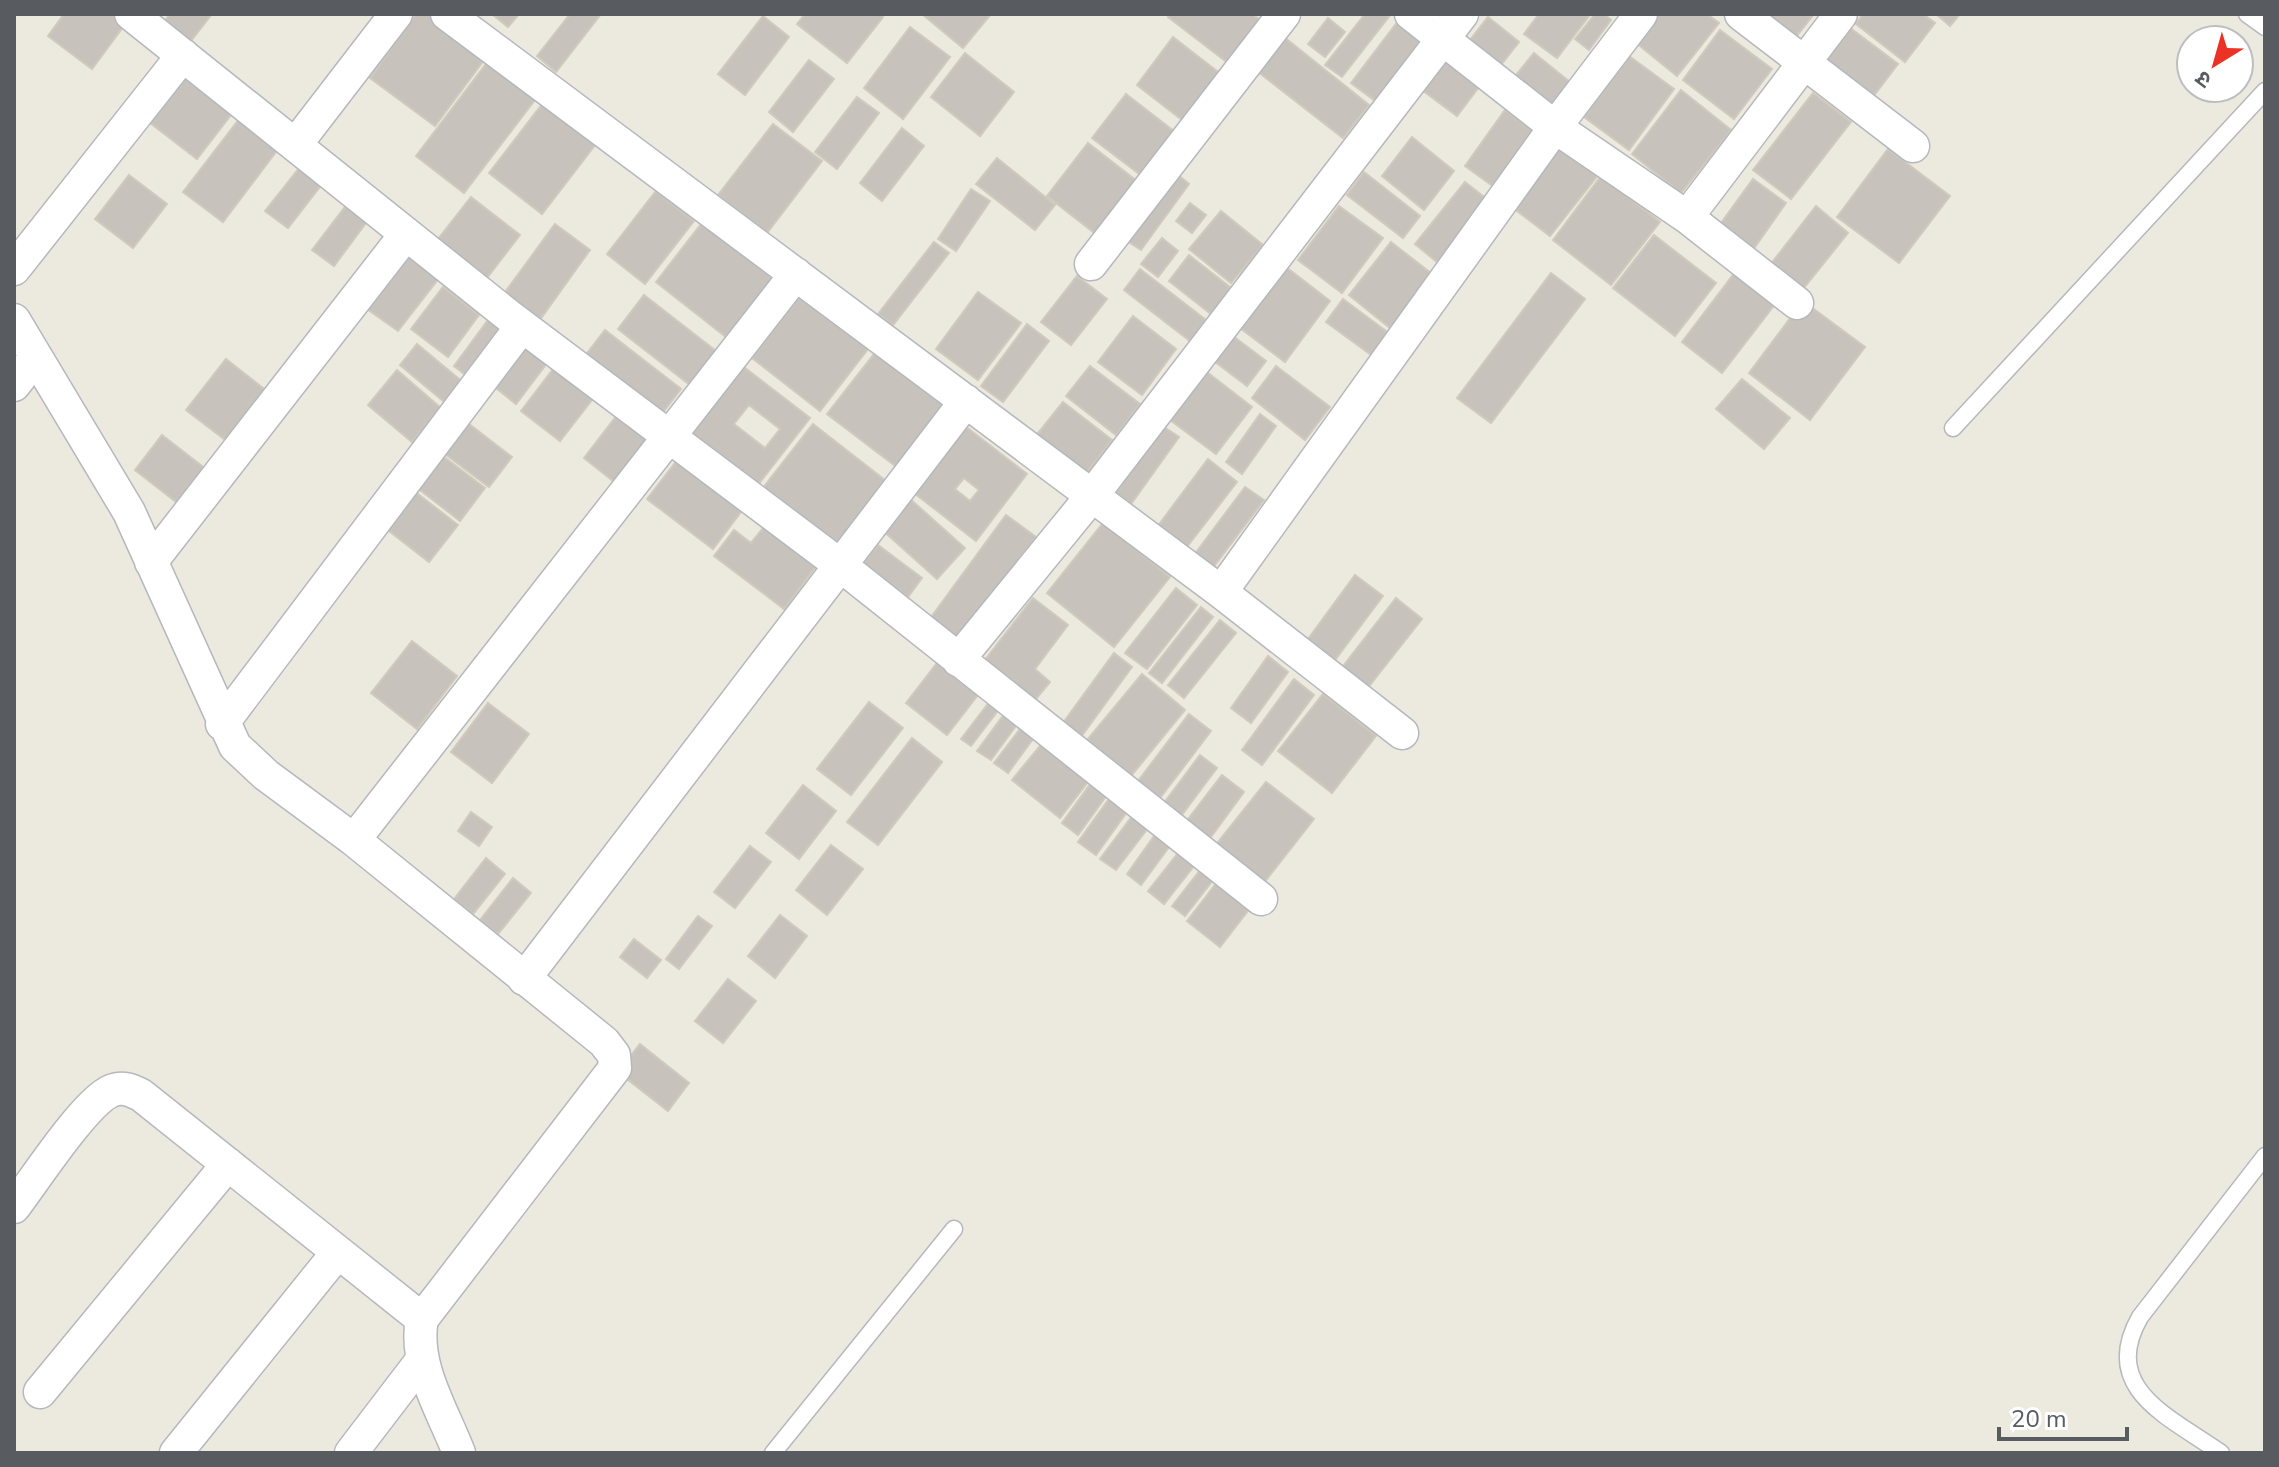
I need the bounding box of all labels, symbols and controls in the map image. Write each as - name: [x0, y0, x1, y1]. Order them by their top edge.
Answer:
- north arrow: [2175, 24, 2255, 104]
- text: उ: [2188, 63, 2218, 95]
- scale bar: [1999, 1391, 2127, 1441]
- text: 20 m: [2011, 1403, 2067, 1435]

